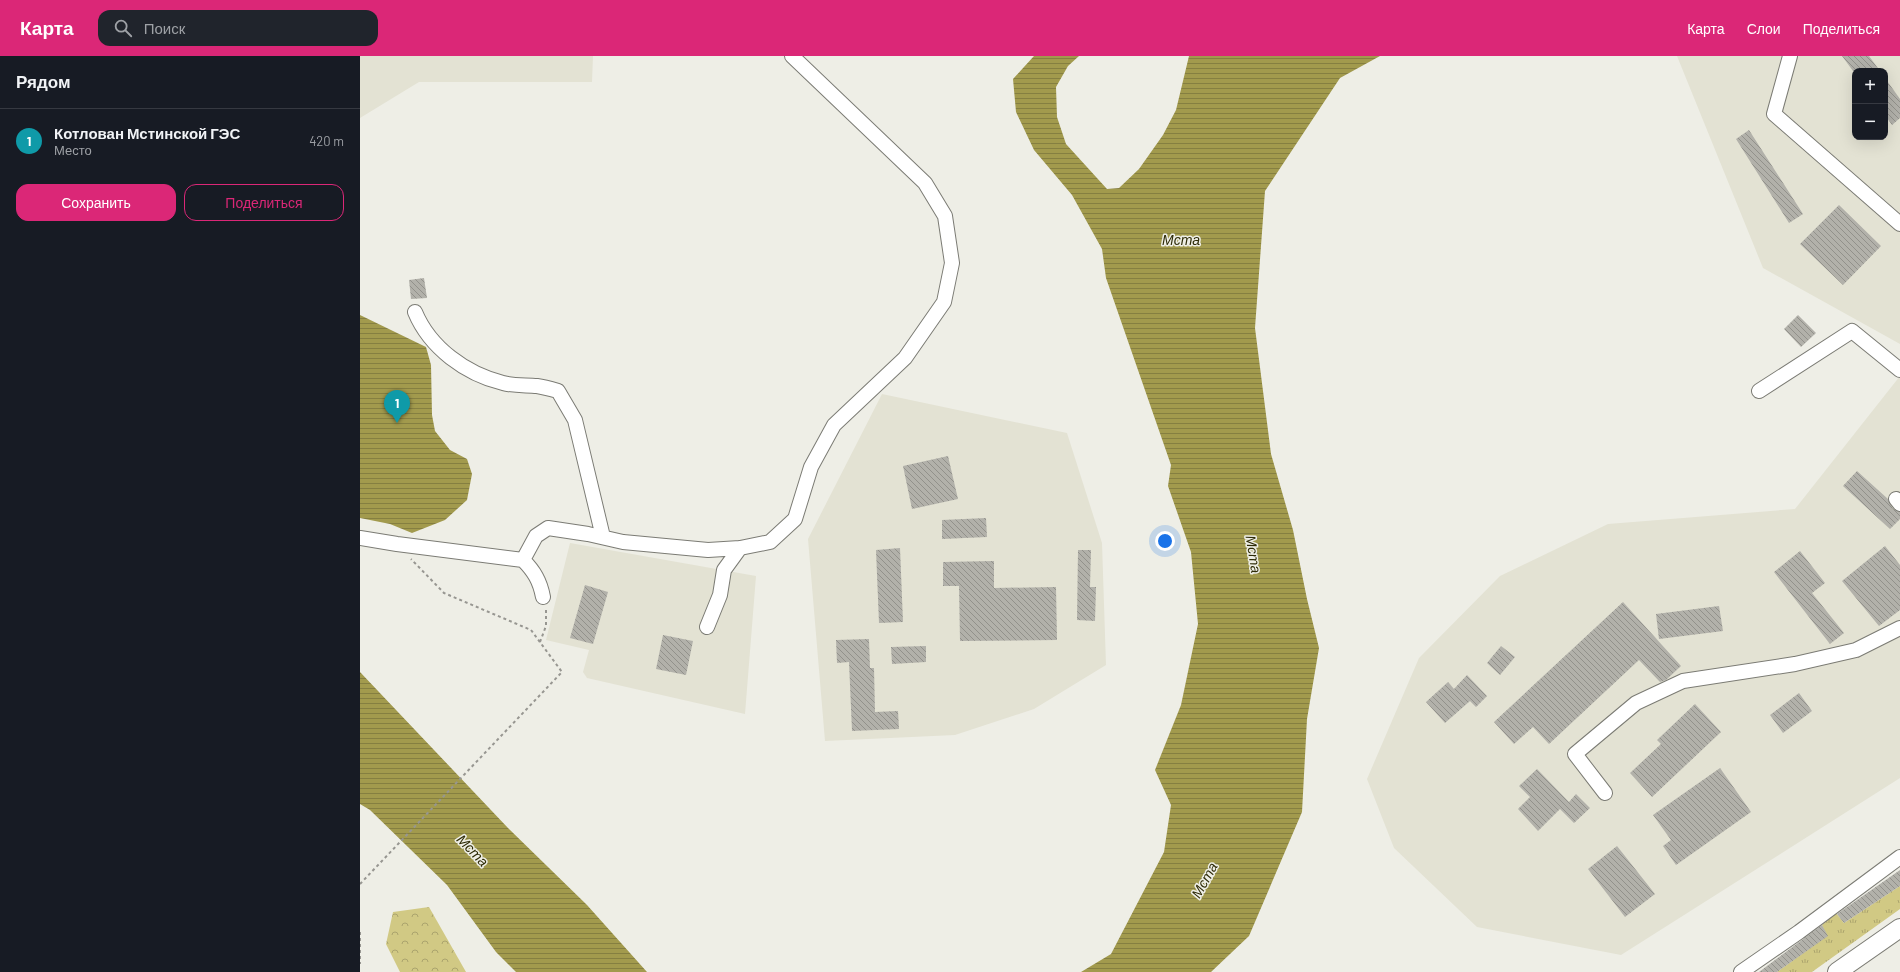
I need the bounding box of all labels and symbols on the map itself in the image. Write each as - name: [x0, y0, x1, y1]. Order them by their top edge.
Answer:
- water label: Мста: [1162, 231, 1200, 248]
- pin: 1: [384, 390, 410, 423]
- your location: [1155, 531, 1175, 551]
- water label: Мста: [1243, 534, 1265, 574]
- water label: Мста: [454, 830, 492, 870]
- water label: Мста: [1187, 859, 1221, 901]

